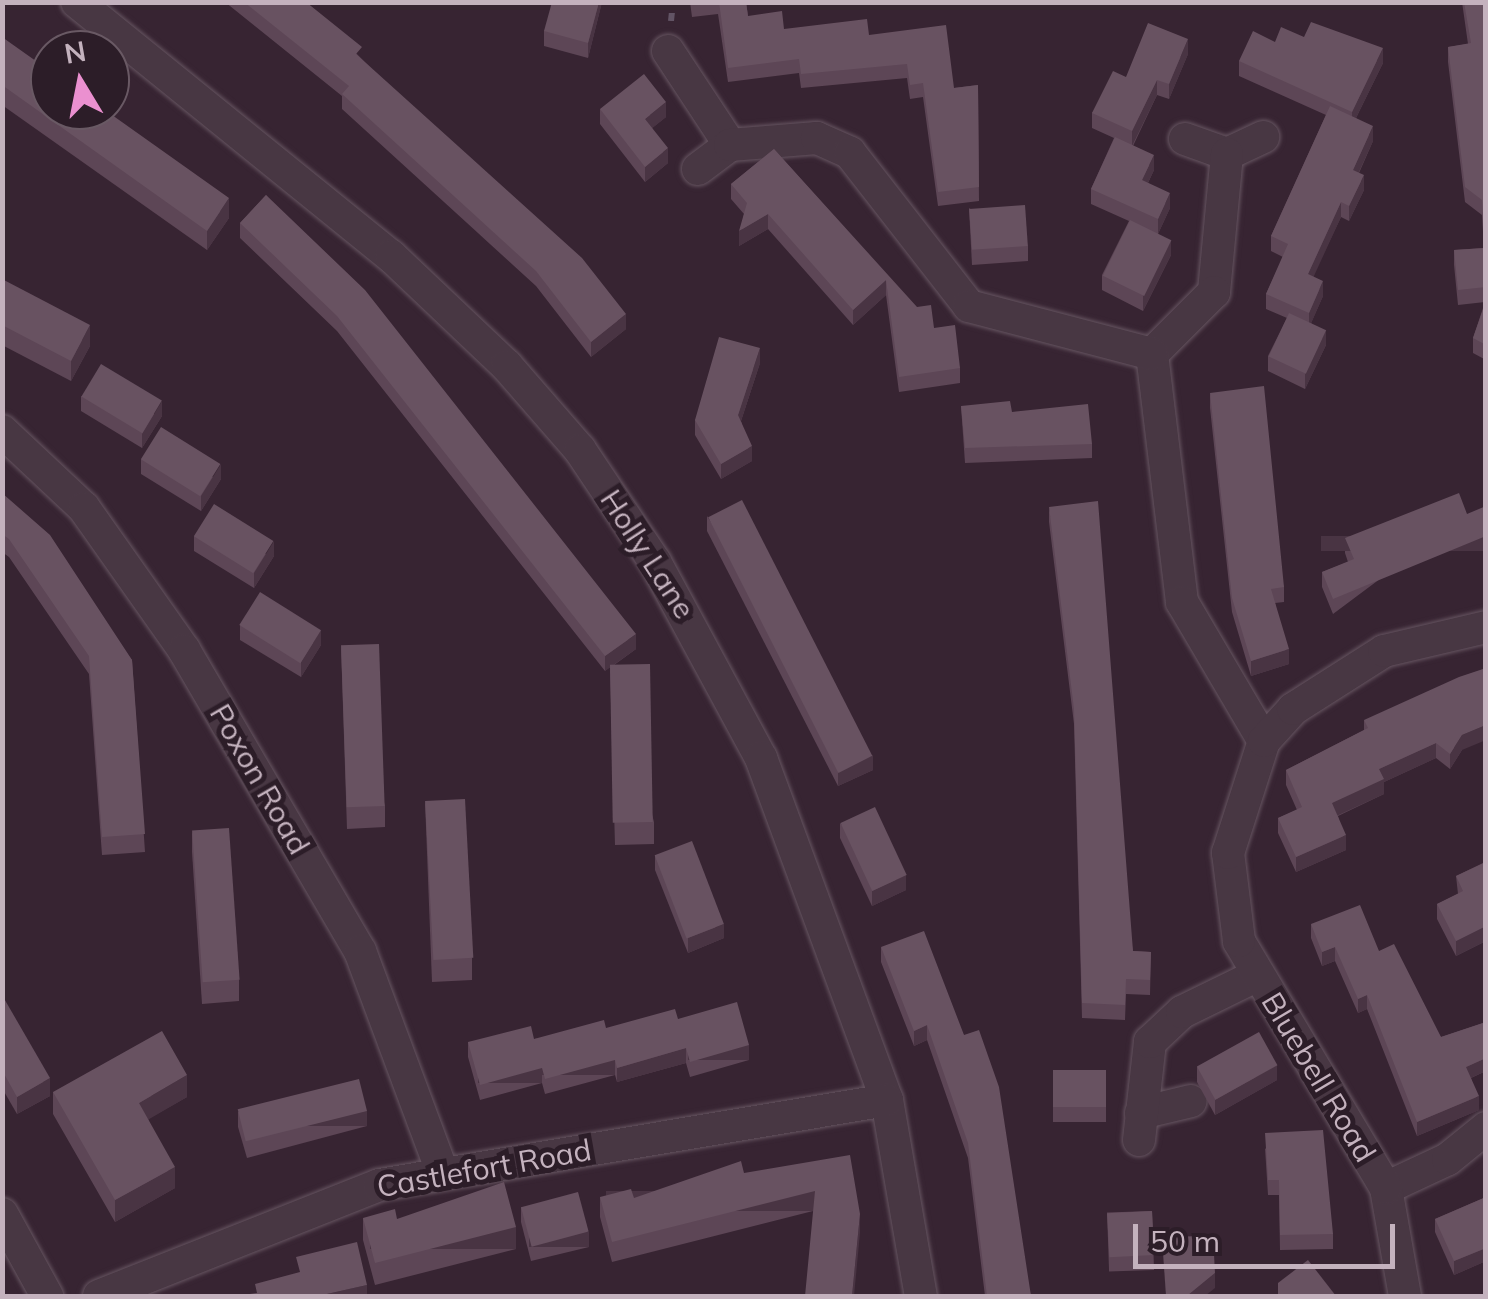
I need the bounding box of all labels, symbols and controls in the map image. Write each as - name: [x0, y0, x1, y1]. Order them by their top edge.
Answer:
- north arrow: [30, 30, 130, 130]
- text: N: [62, 33, 88, 71]
- street label: Holly Lane: [593, 483, 703, 625]
- street label: Poxon Road: [203, 697, 317, 861]
- street label: Bluebell Road: [1254, 986, 1384, 1168]
- street label: Castlefort Road: [374, 1131, 594, 1205]
- scale bar: [1138, 1204, 1400, 1266]
- text: 50 m: [1150, 1222, 1220, 1260]

